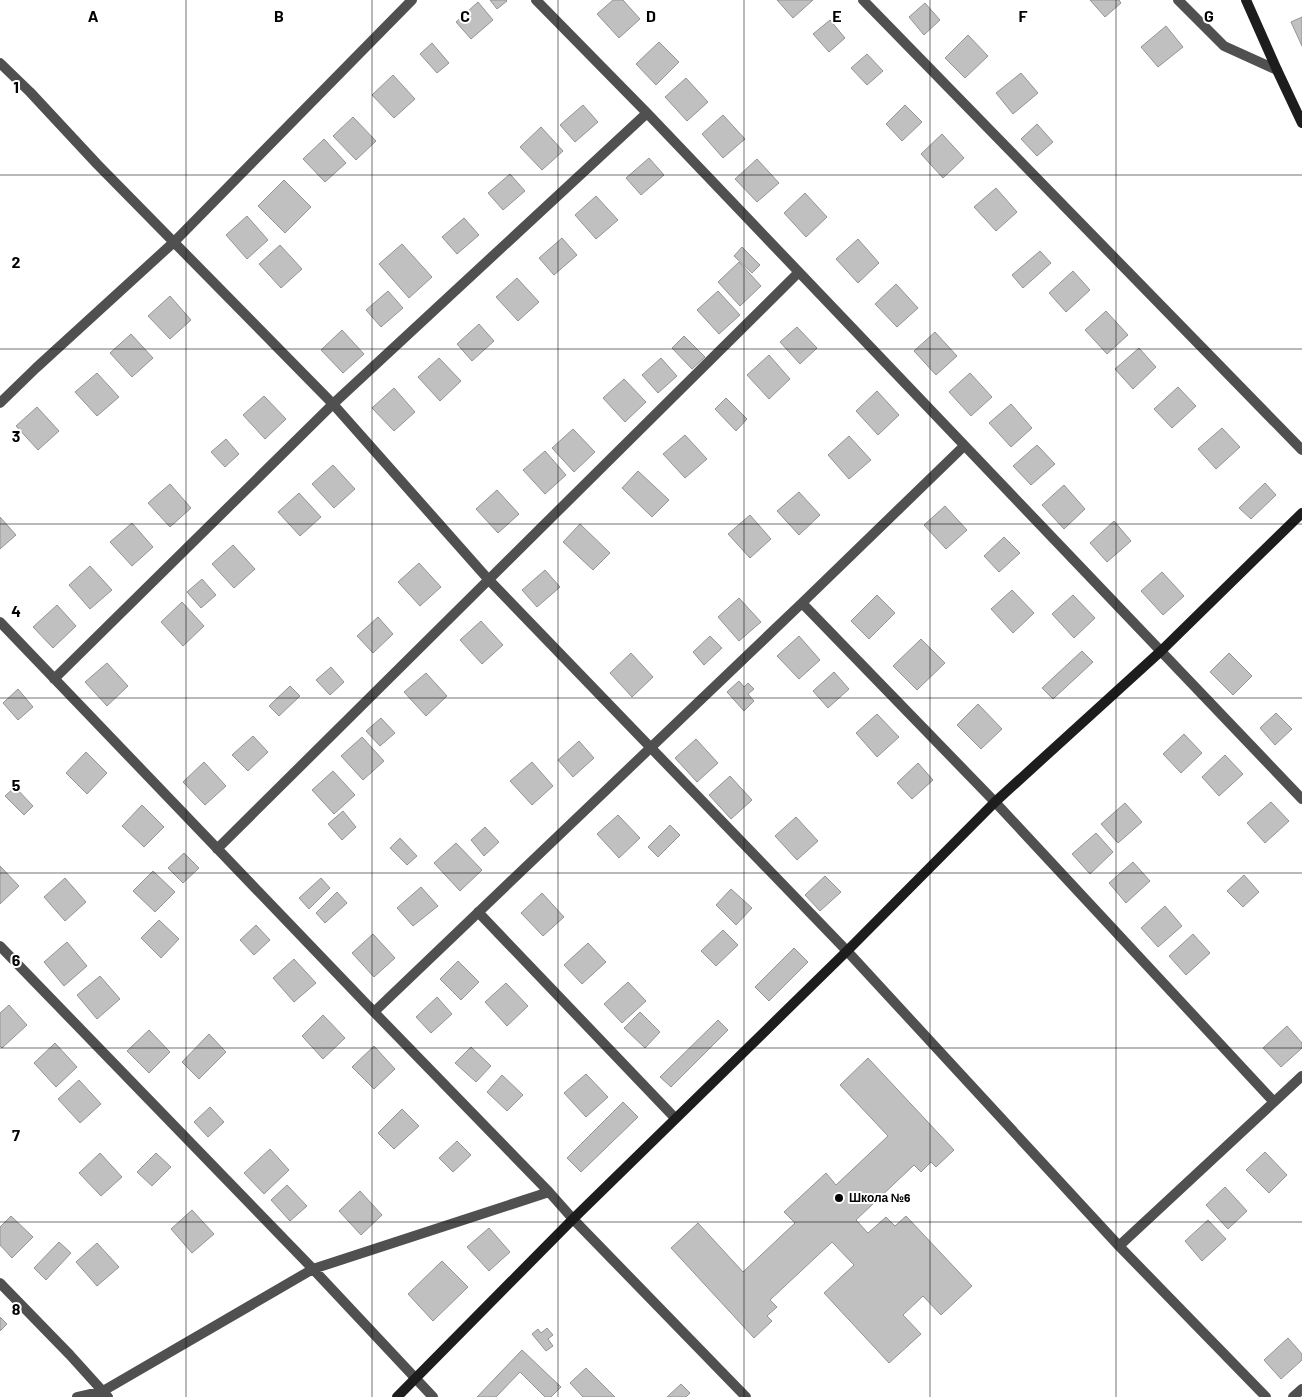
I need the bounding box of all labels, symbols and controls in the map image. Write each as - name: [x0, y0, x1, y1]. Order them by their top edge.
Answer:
- text: A: [88, 6, 99, 25]
- text: B: [274, 6, 284, 25]
- text: C: [460, 6, 470, 25]
- text: D: [646, 6, 656, 25]
- text: E: [832, 6, 842, 25]
- text: F: [1019, 6, 1028, 25]
- text: G: [1204, 6, 1214, 25]
- text: 1: [13, 77, 19, 96]
- text: 2: [12, 252, 21, 271]
- text: 3: [12, 426, 20, 445]
- text: 4: [11, 601, 21, 620]
- text: 5: [12, 775, 21, 794]
- text: 6: [12, 950, 21, 969]
- text: 7: [12, 1125, 20, 1144]
- place label: Школа №6: [849, 1190, 911, 1204]
- marker: Школа №6: [833, 1192, 845, 1204]
- text: 8: [12, 1299, 21, 1318]

